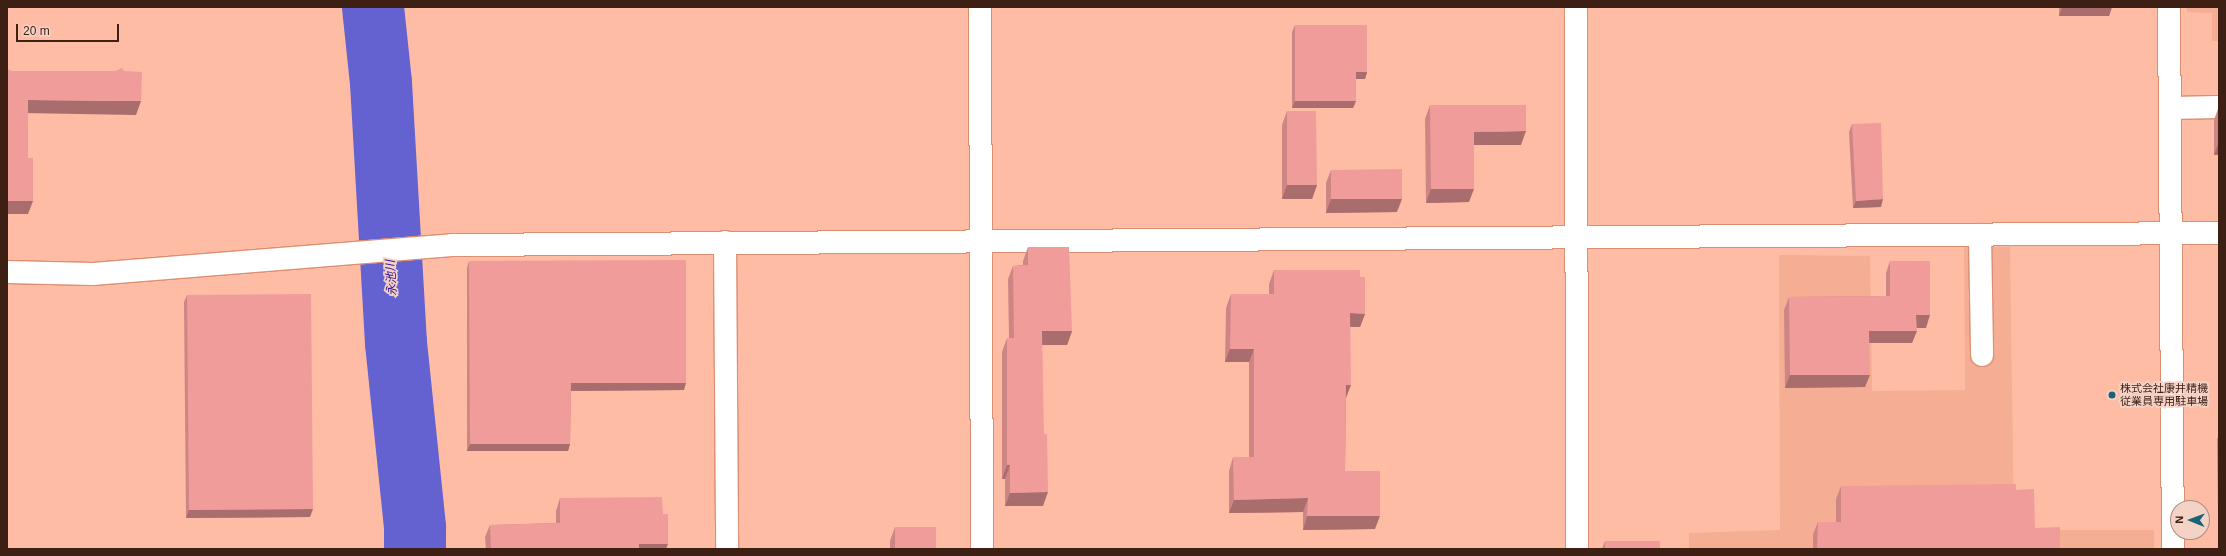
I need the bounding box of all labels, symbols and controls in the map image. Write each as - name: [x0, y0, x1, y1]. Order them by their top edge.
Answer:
- scale bar: [18, 16, 121, 42]
- text: 20 m: [23, 24, 50, 38]
- water label: 永池川: [384, 260, 400, 296]
- place label: 株式会社康井精機 従業員専用駐車場: [2120, 382, 2208, 408]
- marker: 株式会社康井精機 従業員専用駐車場: [2107, 390, 2117, 400]
- north arrow: [2170, 500, 2210, 540]
- text: N: [2173, 516, 2185, 524]

